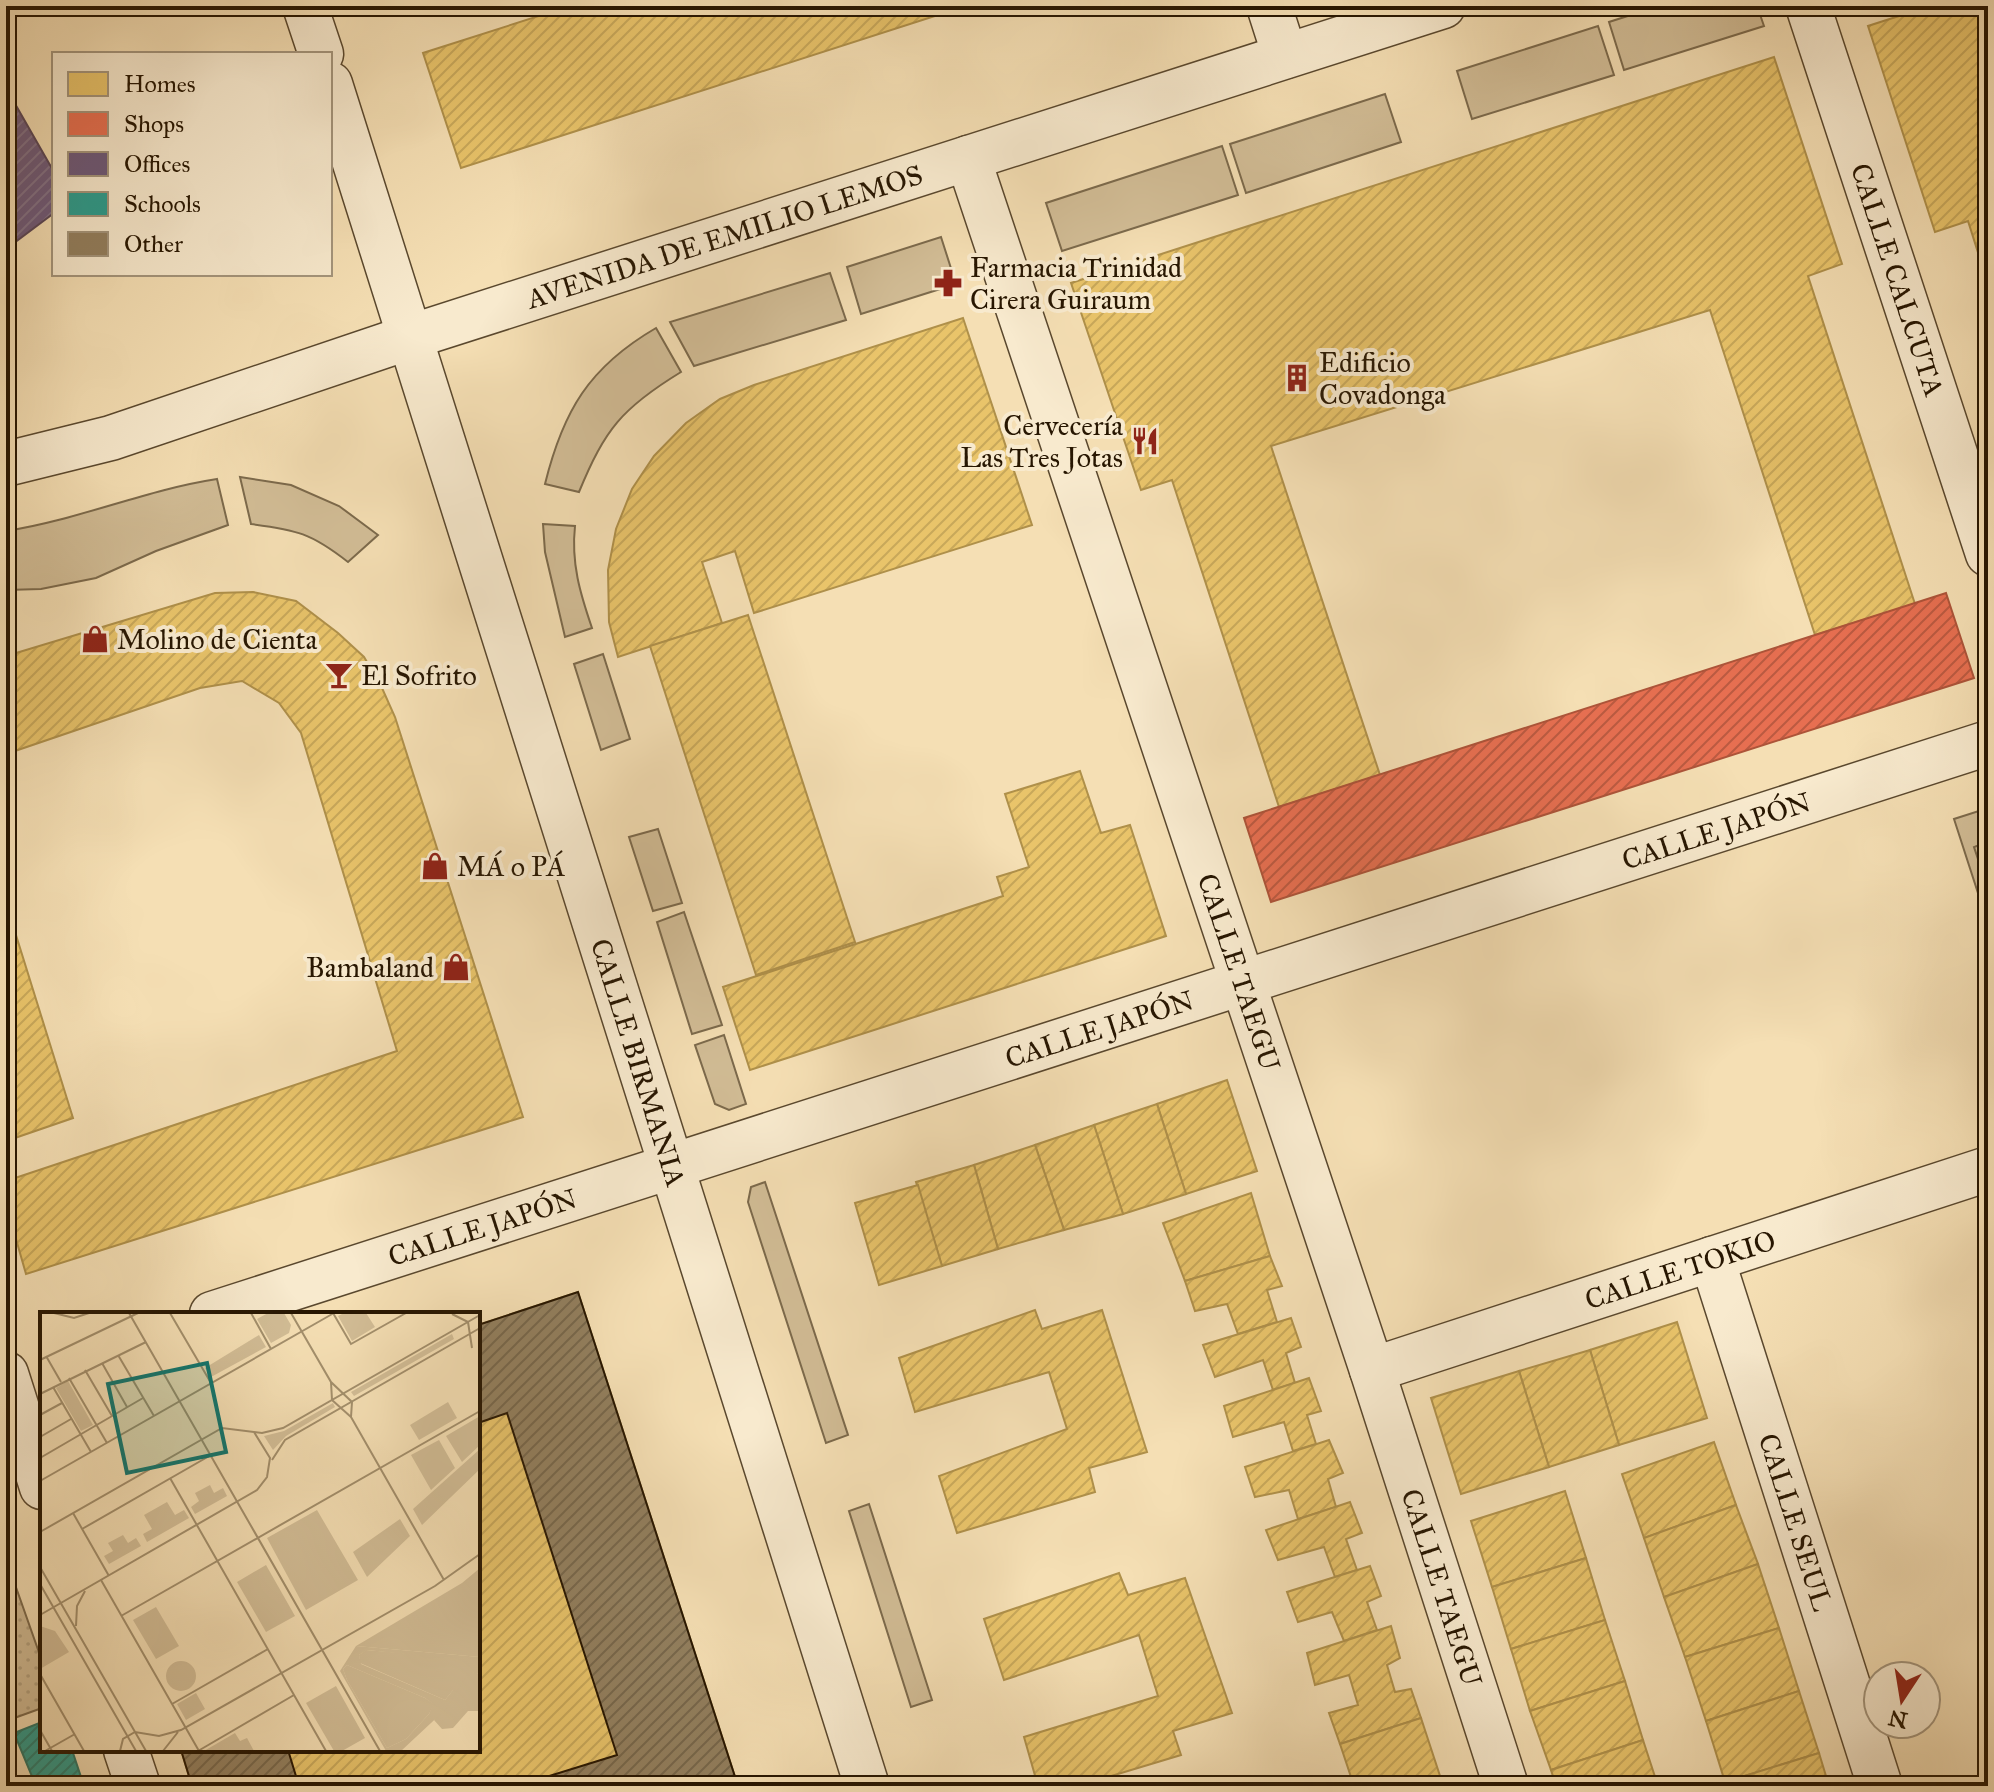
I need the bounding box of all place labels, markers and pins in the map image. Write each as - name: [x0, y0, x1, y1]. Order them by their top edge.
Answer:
- place label: Farmacia Trinidad Cirera Guiraum: [970, 250, 1182, 317]
- pharmacy icon: Farmacia Trinidad Cirera Guiraum: [933, 268, 963, 298]
- place label: Edificio Covadonga: [1319, 345, 1446, 412]
- building icon: Edificio Covadonga: [1282, 363, 1312, 393]
- place label: Cervecería Las Tres Jotas: [961, 408, 1123, 475]
- restaurant icon: Cervecería Las Tres Jotas: [1130, 426, 1160, 456]
- place label: Molino de Cienta: [117, 622, 318, 657]
- shop icon: Molino de Cienta: [80, 624, 110, 654]
- place label: El Sofrito: [361, 658, 477, 693]
- bar icon: El Sofrito: [324, 660, 354, 690]
- place label: MÁ o PÁ: [457, 849, 565, 884]
- shop icon: MÁ o PÁ: [420, 851, 450, 881]
- place label: Bambaland: [306, 950, 434, 985]
- shop icon: Bambaland: [441, 952, 471, 982]

